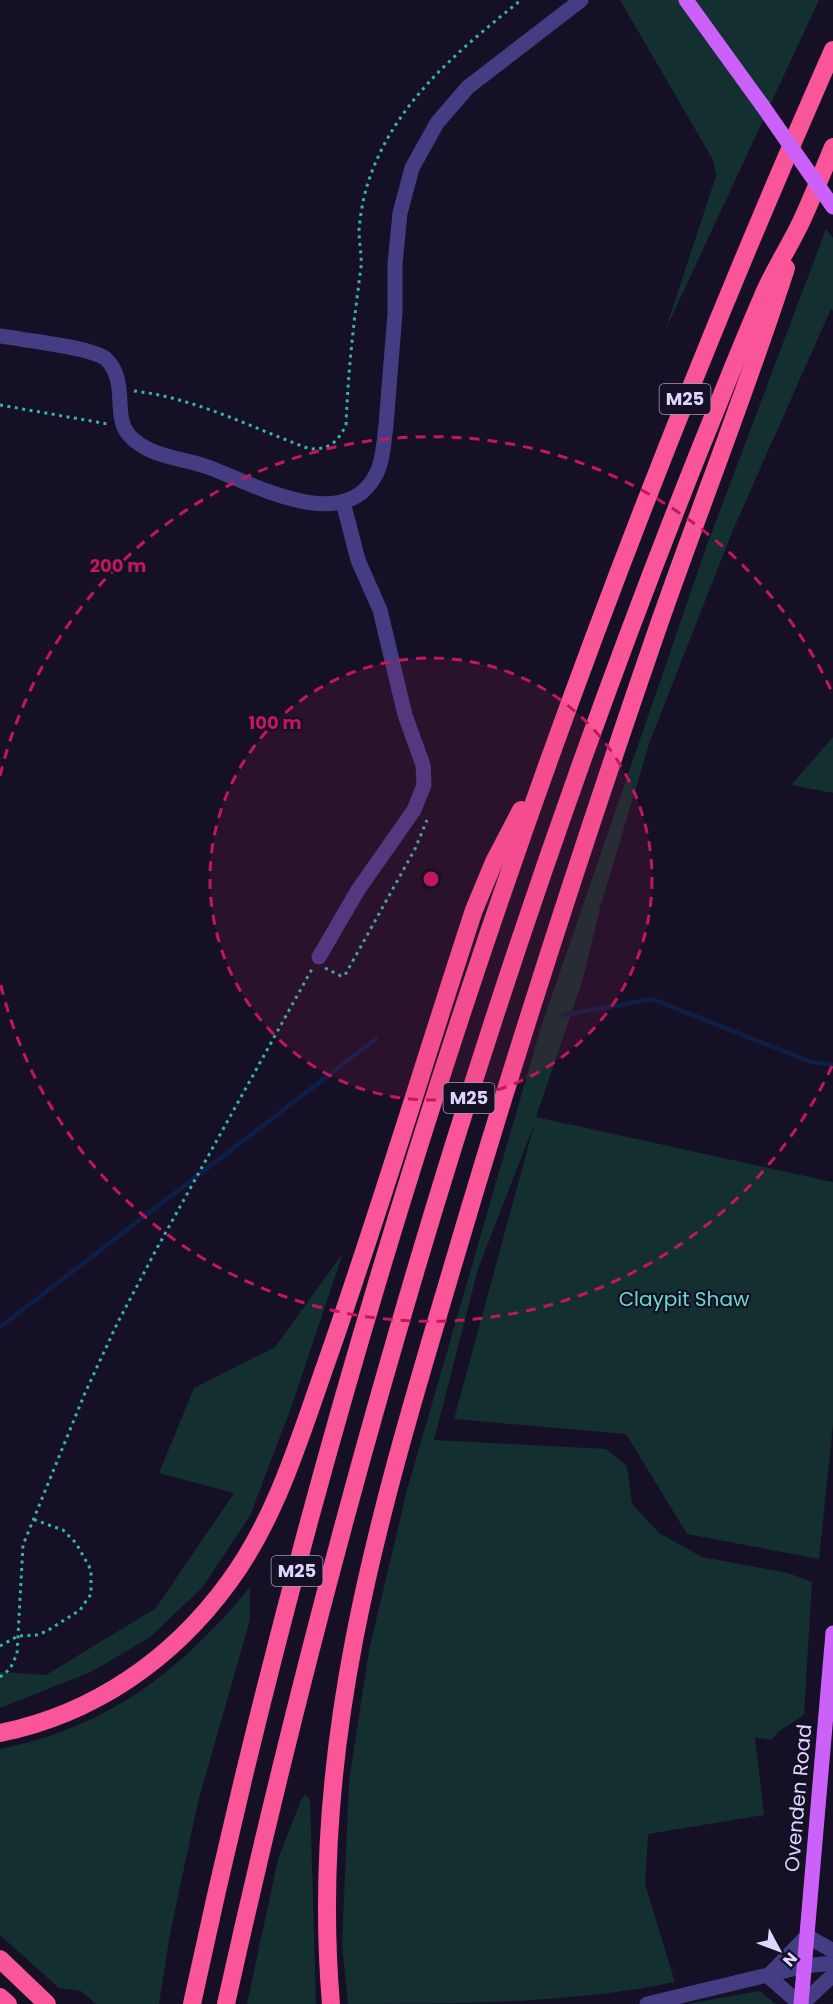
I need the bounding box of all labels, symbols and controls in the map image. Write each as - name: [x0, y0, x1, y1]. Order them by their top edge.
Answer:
- road number: M25: [660, 384, 710, 414]
- text: 200 m: [90, 553, 146, 578]
- text: 100 m: [248, 710, 302, 735]
- centre of rings: [421, 869, 441, 889]
- road number: M25: [444, 1083, 494, 1113]
- park label: Claypit Shaw: [619, 1285, 750, 1313]
- road number: M25: [272, 1556, 322, 1586]
- street label: Ovenden Road: [778, 1723, 818, 1873]
- north arrow: [749, 1920, 809, 1980]
- text: N: [777, 1947, 803, 1972]

